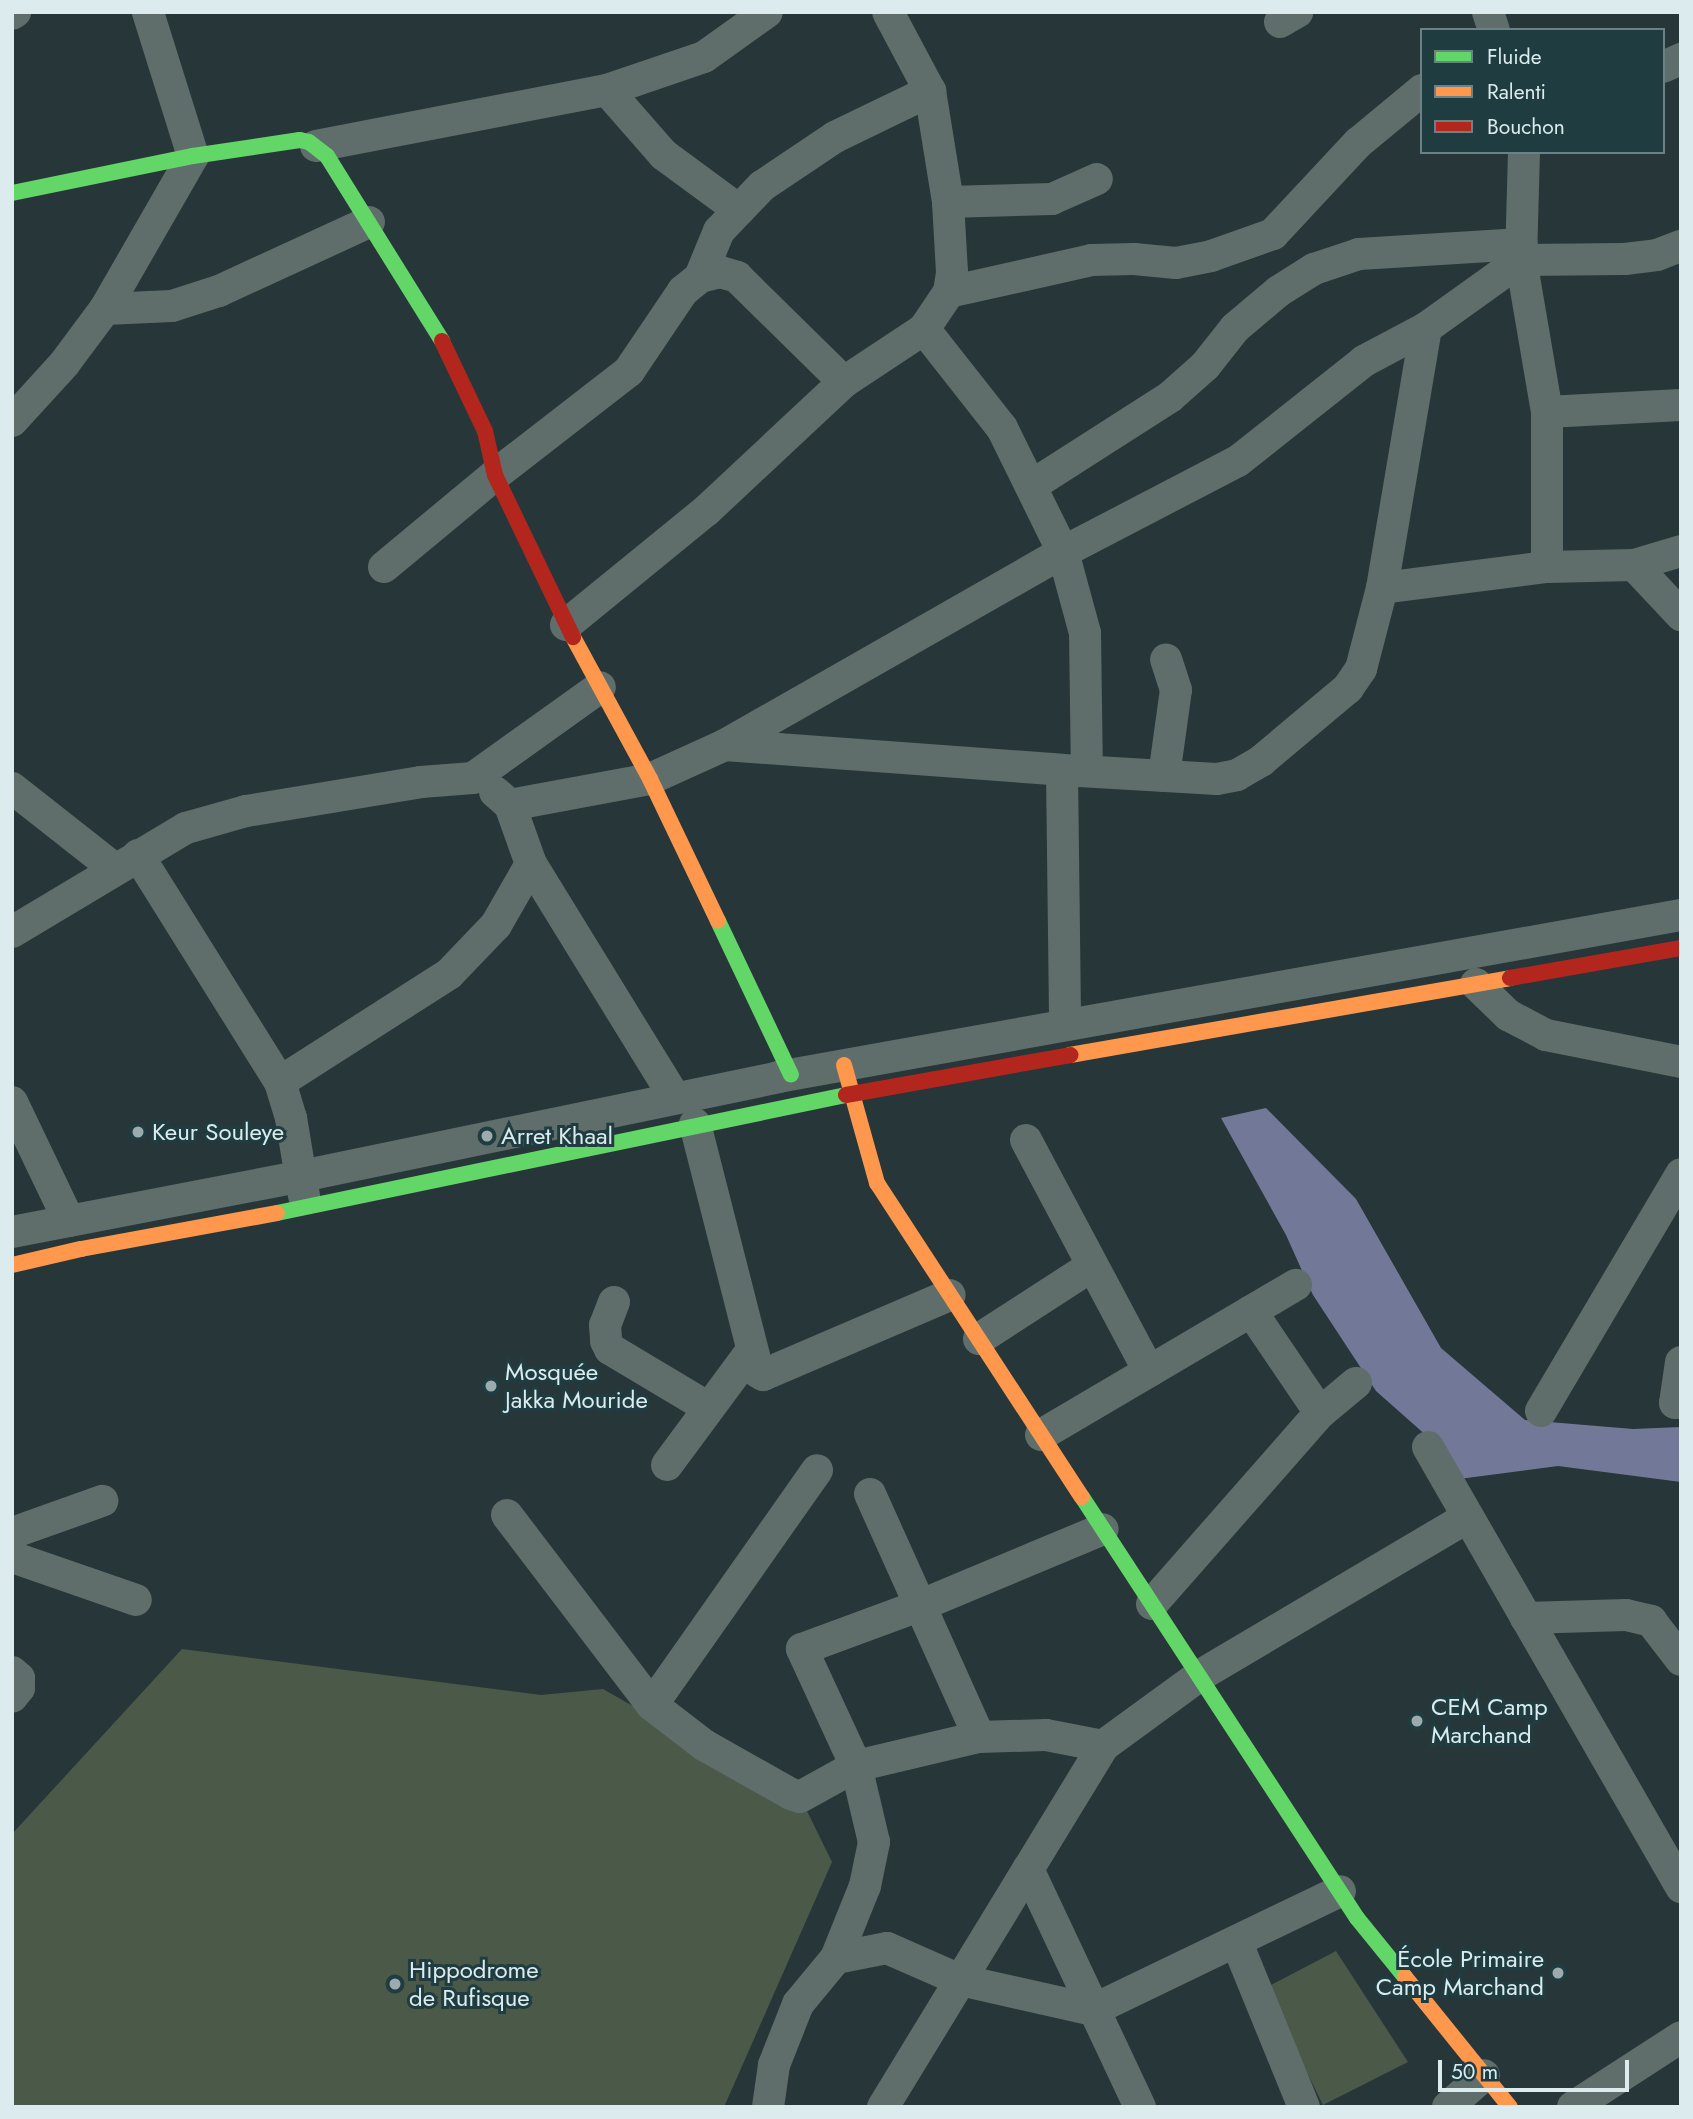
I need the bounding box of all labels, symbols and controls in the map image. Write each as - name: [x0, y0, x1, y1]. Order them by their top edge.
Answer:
- legend: [1420, 28, 1665, 154]
- text: Fluide: [1487, 42, 1542, 72]
- text: Ralenti: [1487, 77, 1546, 107]
- text: Bouchon: [1487, 112, 1565, 142]
- place label: Keur Souleye: [152, 1118, 284, 1146]
- place label: Arret Khaal: [501, 1122, 613, 1150]
- marker: Keur Souleye: [130, 1124, 146, 1140]
- marker: Arret Khaal: [479, 1128, 495, 1144]
- place label: Mosquée Jakka Mouride: [505, 1358, 648, 1414]
- marker: Mosquée Jakka Mouride: [483, 1378, 499, 1394]
- place label: CEM Camp Marchand: [1431, 1693, 1548, 1749]
- marker: CEM Camp Marchand: [1409, 1713, 1425, 1729]
- place label: École Primaire Camp Marchand: [1376, 1945, 1544, 2001]
- place label: Hippodrome de Rufisque: [409, 1956, 539, 2012]
- marker: École Primaire Camp Marchand: [1550, 1965, 1566, 1981]
- marker: Hippodrome de Rufisque: [387, 1976, 403, 1992]
- scale bar: [1441, 2046, 1632, 2090]
- text: 50 m: [1451, 2057, 1498, 2087]

